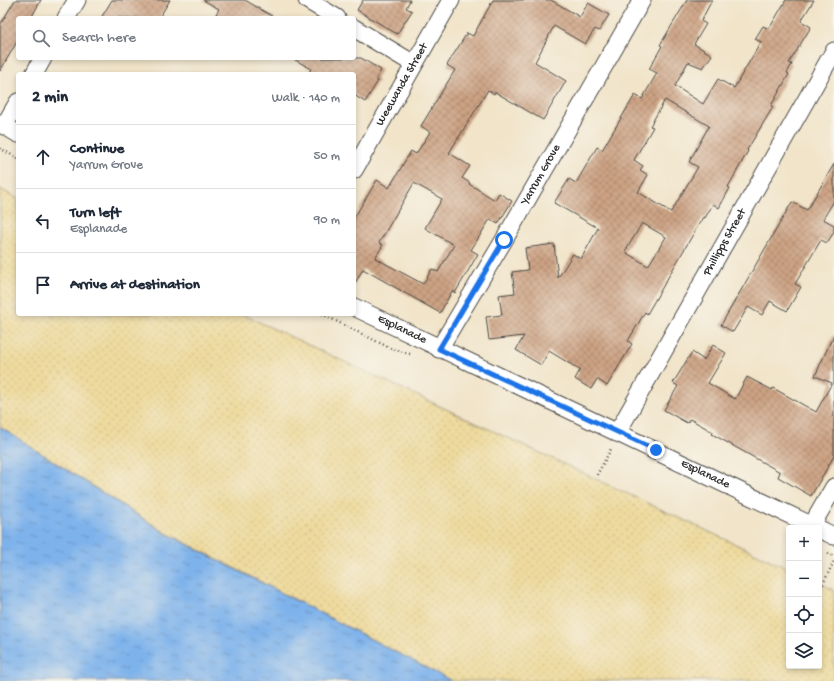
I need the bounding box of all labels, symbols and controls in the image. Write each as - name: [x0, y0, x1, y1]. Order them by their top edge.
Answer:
- search box: [16, 16, 356, 60]
- icon: search: [30, 27, 52, 49]
- text: Search here: [62, 29, 136, 47]
- street label: Weewanda Street: [373, 40, 432, 129]
- text: 2 min: [32, 88, 68, 108]
- text: Walk · 140 m: [272, 91, 340, 106]
- text: Continue: [70, 140, 124, 158]
- street label: Yarrum Grove: [518, 142, 565, 208]
- icon: ahead: [32, 146, 54, 168]
- text: 50 m: [313, 149, 340, 164]
- text: Yarrum Grove: [70, 158, 143, 173]
- text: Turn left: [70, 204, 121, 222]
- street label: Phillipps Street: [700, 206, 750, 279]
- icon: left: [32, 210, 54, 232]
- text: 90 m: [314, 213, 340, 228]
- text: Esplanade: [70, 222, 127, 237]
- route start: [495, 231, 513, 249]
- icon: arrive: [32, 274, 54, 296]
- text: Arrive at destination: [70, 276, 200, 294]
- street label: Esplanade: [375, 312, 429, 348]
- route end: [647, 441, 665, 459]
- street label: Esplanade: [678, 457, 733, 493]
- map controls: [786, 525, 822, 669]
- button: +: [786, 525, 822, 561]
- button: −: [786, 561, 822, 597]
- button: locate: [786, 597, 822, 633]
- button: layers: [786, 633, 822, 669]

